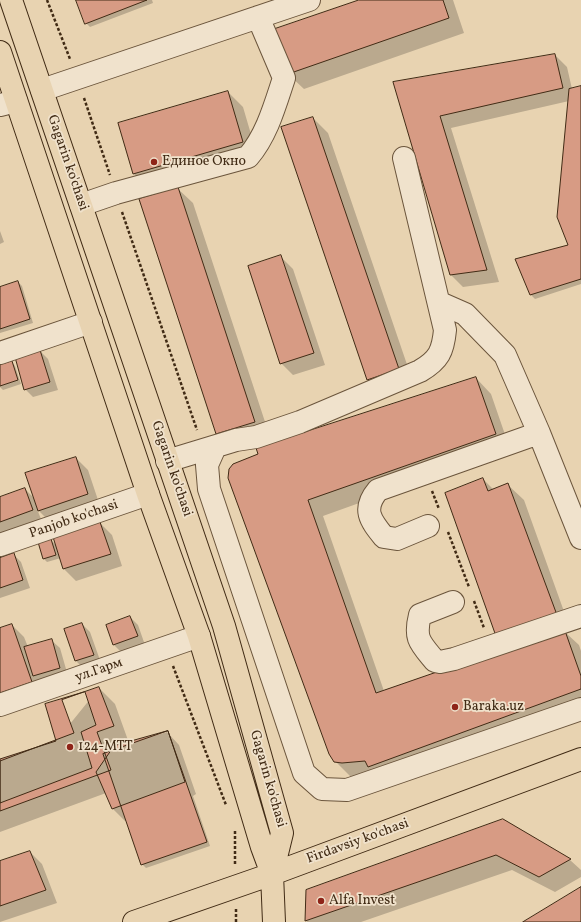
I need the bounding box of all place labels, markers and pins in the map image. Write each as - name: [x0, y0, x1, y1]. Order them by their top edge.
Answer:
- place label: Единое Окно: [162, 154, 246, 170]
- marker: Единое Окно: [149, 157, 159, 167]
- place label: Baraka.uz: [463, 699, 524, 715]
- marker: Baraka.uz: [450, 702, 460, 712]
- place label: 124-MTT: [78, 739, 133, 755]
- marker: 124-MTT: [65, 742, 75, 752]
- place label: Alfa Invest: [329, 893, 395, 909]
- marker: Alfa Invest: [316, 896, 326, 906]

